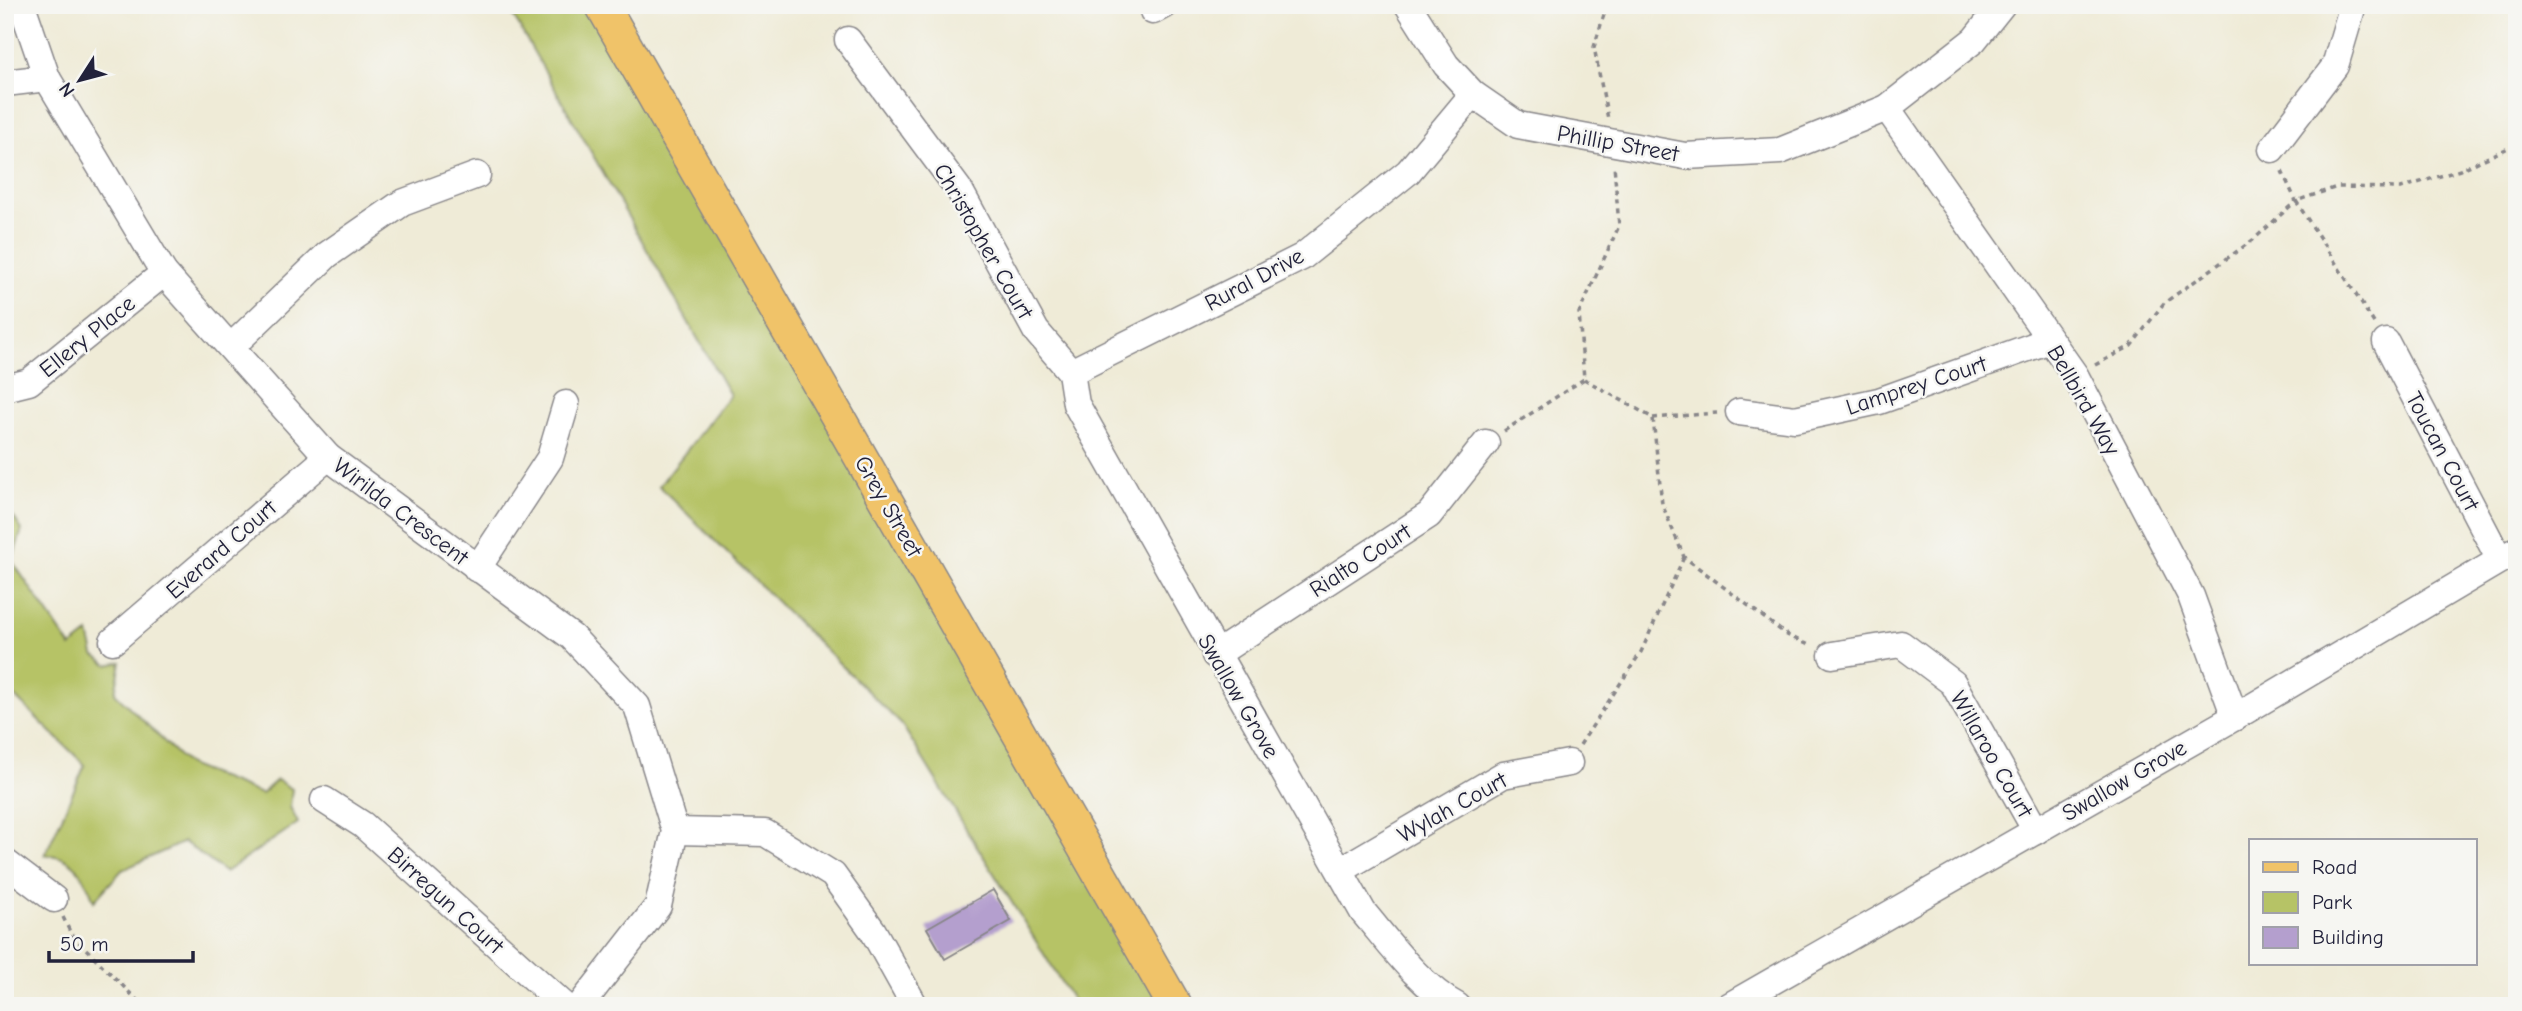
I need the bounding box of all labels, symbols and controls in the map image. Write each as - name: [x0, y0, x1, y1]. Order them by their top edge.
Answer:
- north arrow: [46, 46, 116, 116]
- text: N: [55, 78, 80, 101]
- street label: Phillip Street: [1555, 119, 1682, 168]
- street label: Christopher Court: [928, 159, 1040, 325]
- street label: Rural Drive: [1200, 242, 1308, 317]
- street label: Ellery Place: [34, 290, 140, 383]
- street label: Bellbird Way: [2041, 341, 2126, 461]
- street label: Lamprey Court: [1842, 350, 1991, 421]
- street label: Toucan Court: [2400, 387, 2486, 517]
- street label: Grey Street: [849, 451, 929, 563]
- street label: Wirilda Crescent: [328, 452, 475, 572]
- street label: Everard Court: [161, 493, 283, 605]
- street label: Rialto Court: [1305, 517, 1417, 603]
- street label: Swallow Grove: [1192, 629, 1285, 763]
- street label: Willaroo Court: [1944, 686, 2039, 824]
- street label: Swallow Grove: [2057, 734, 2191, 827]
- street label: Wylah Court: [1393, 766, 1513, 849]
- legend: [2249, 839, 2476, 965]
- street label: Birregun Court: [382, 841, 510, 961]
- text: Road: [2312, 855, 2357, 879]
- text: Park: [2312, 890, 2352, 914]
- scale bar: [49, 920, 192, 964]
- text: Building: [2312, 925, 2384, 949]
- text: 50 m: [60, 932, 109, 956]

